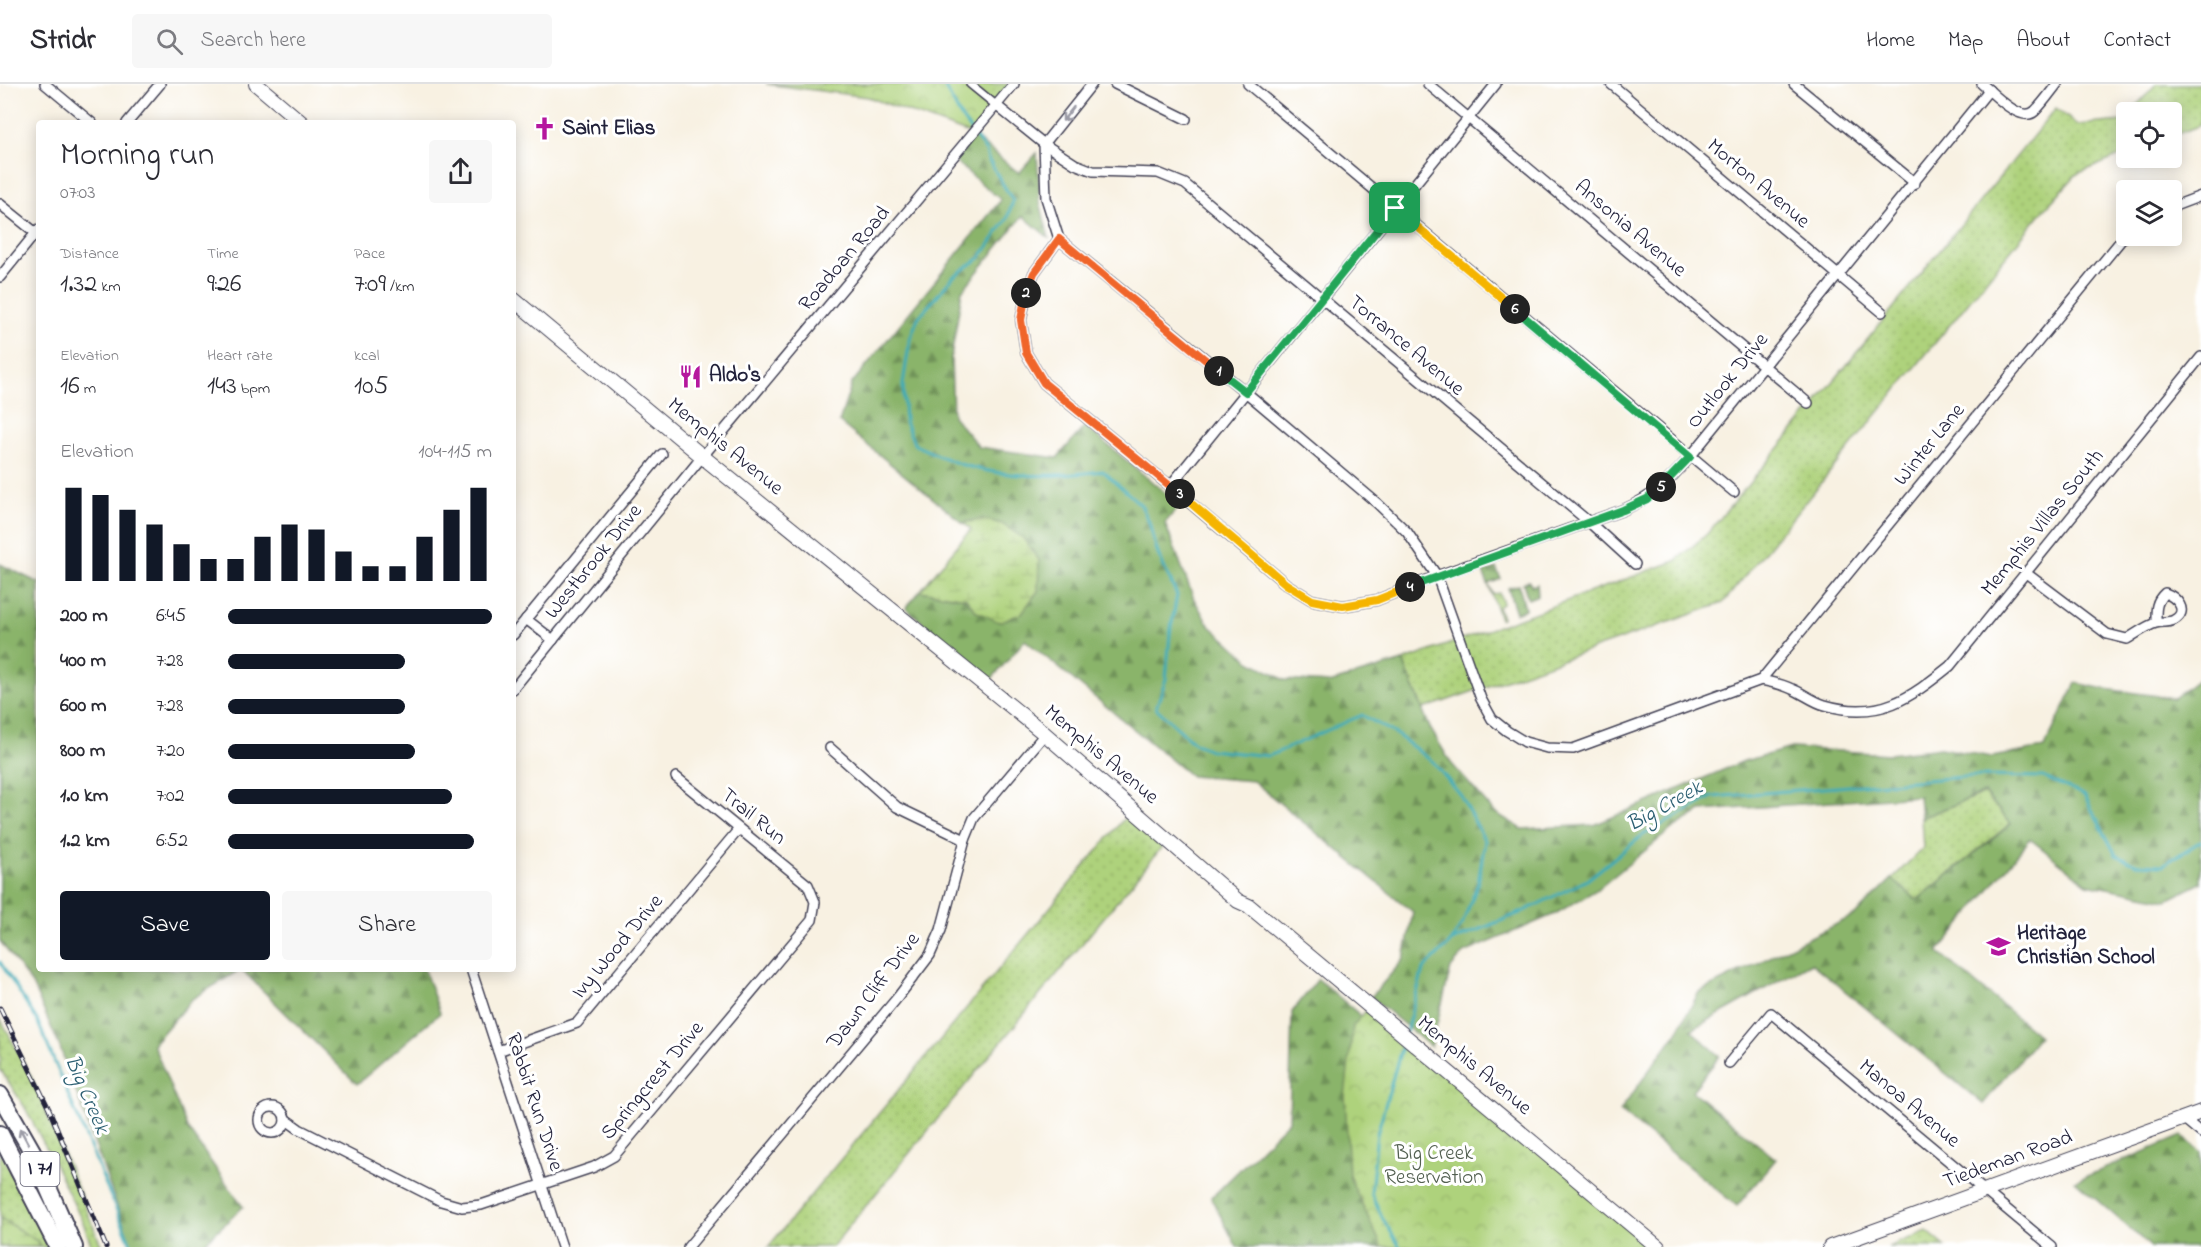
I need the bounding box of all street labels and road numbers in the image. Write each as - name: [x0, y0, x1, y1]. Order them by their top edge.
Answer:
- street label: Morton Avenue: [1700, 132, 1817, 237]
- street label: Ansonia Avenue: [1567, 173, 1693, 285]
- street label: Roadoan Road: [792, 200, 898, 318]
- street label: Torrance Avenue: [1341, 288, 1471, 404]
- street label: Outlook Drive: [1680, 326, 1776, 435]
- street label: Memphis Avenue: [660, 391, 790, 504]
- street label: Winter Lane: [1887, 397, 1973, 493]
- street label: Memphis Villas South: [1974, 443, 2112, 603]
- street label: Westbrook Drive: [538, 497, 650, 626]
- street label: Memphis Avenue: [1037, 698, 1165, 812]
- street label: Trail Run: [714, 781, 792, 853]
- street label: Ivy Wood Drive: [565, 888, 673, 1007]
- street label: Dawn Cliff Drive: [820, 926, 928, 1056]
- street label: Memphis Avenue: [1410, 1009, 1538, 1123]
- street label: Springcrest Drive: [594, 1015, 714, 1148]
- street label: Rabbit Run Drive: [498, 1029, 571, 1175]
- street label: Manoa Avenue: [1852, 1052, 1967, 1156]
- street label: Tiedeman Road: [1939, 1123, 2077, 1197]
- road number: I 71: [20, 1152, 60, 1186]

